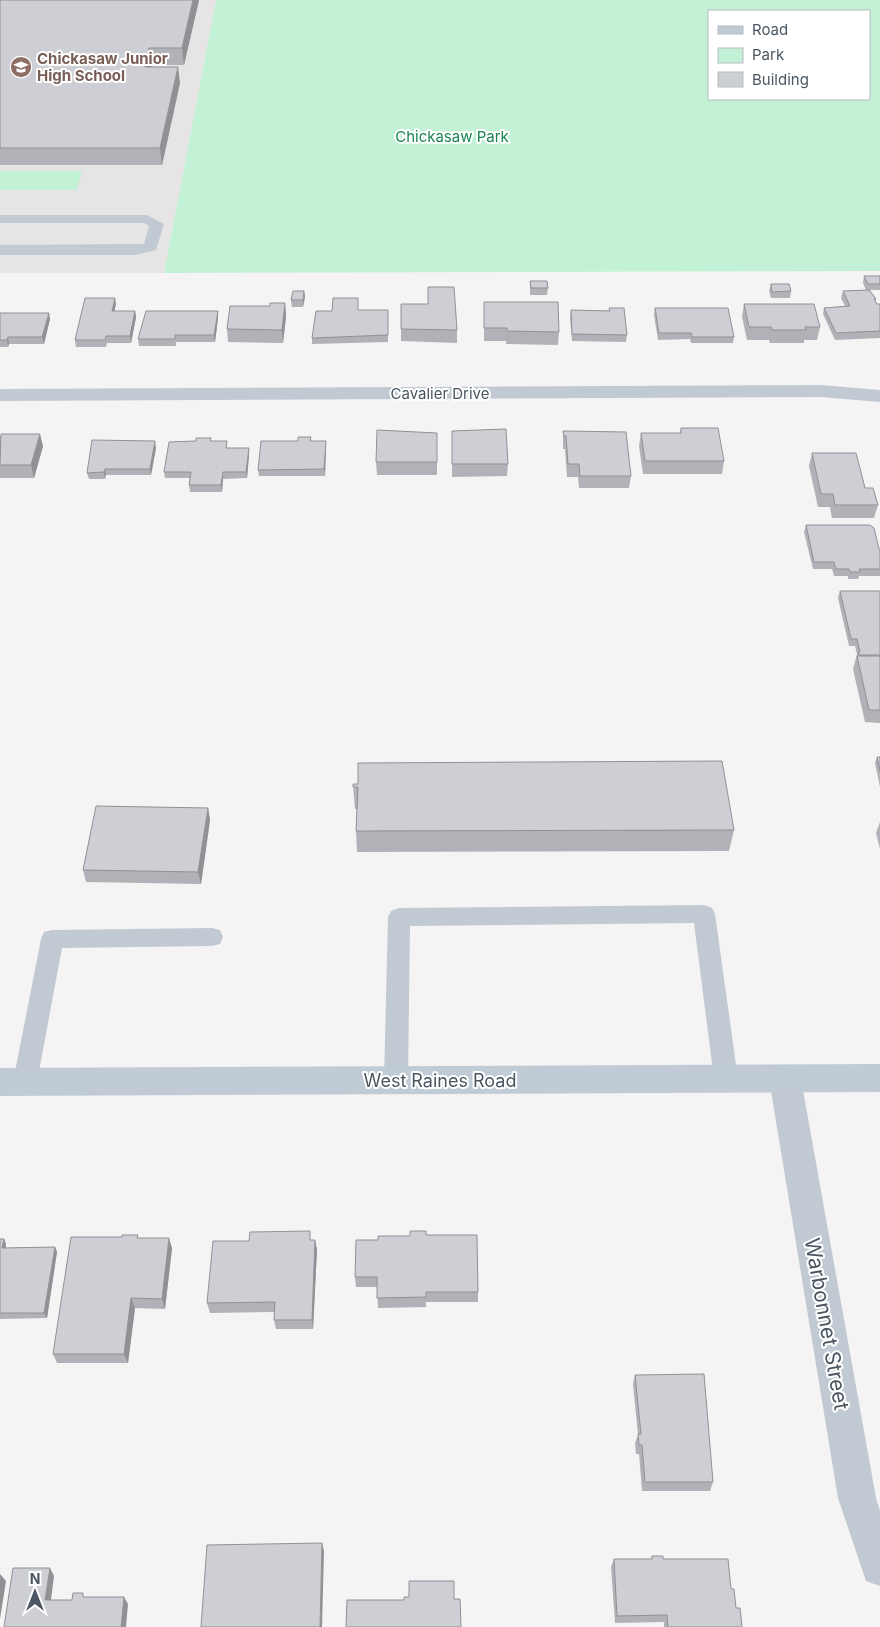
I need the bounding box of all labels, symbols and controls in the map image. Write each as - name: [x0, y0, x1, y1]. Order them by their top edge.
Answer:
- legend: [708, 10, 870, 100]
- text: Road: [752, 20, 788, 39]
- text: Park: [752, 45, 785, 64]
- place label: Chickasaw Junior High School: [37, 49, 168, 85]
- school or university icon: Chickasaw Junior High School: [9, 55, 33, 79]
- text: Building: [752, 70, 809, 89]
- park label: Chickasaw Park: [395, 127, 510, 146]
- street label: Cavalier Drive: [390, 384, 490, 403]
- street label: West Raines Road: [364, 1070, 516, 1091]
- street label: Warbonnet Street: [800, 1236, 854, 1412]
- north arrow: [10, 1567, 60, 1617]
- text: N: [30, 1570, 40, 1587]

